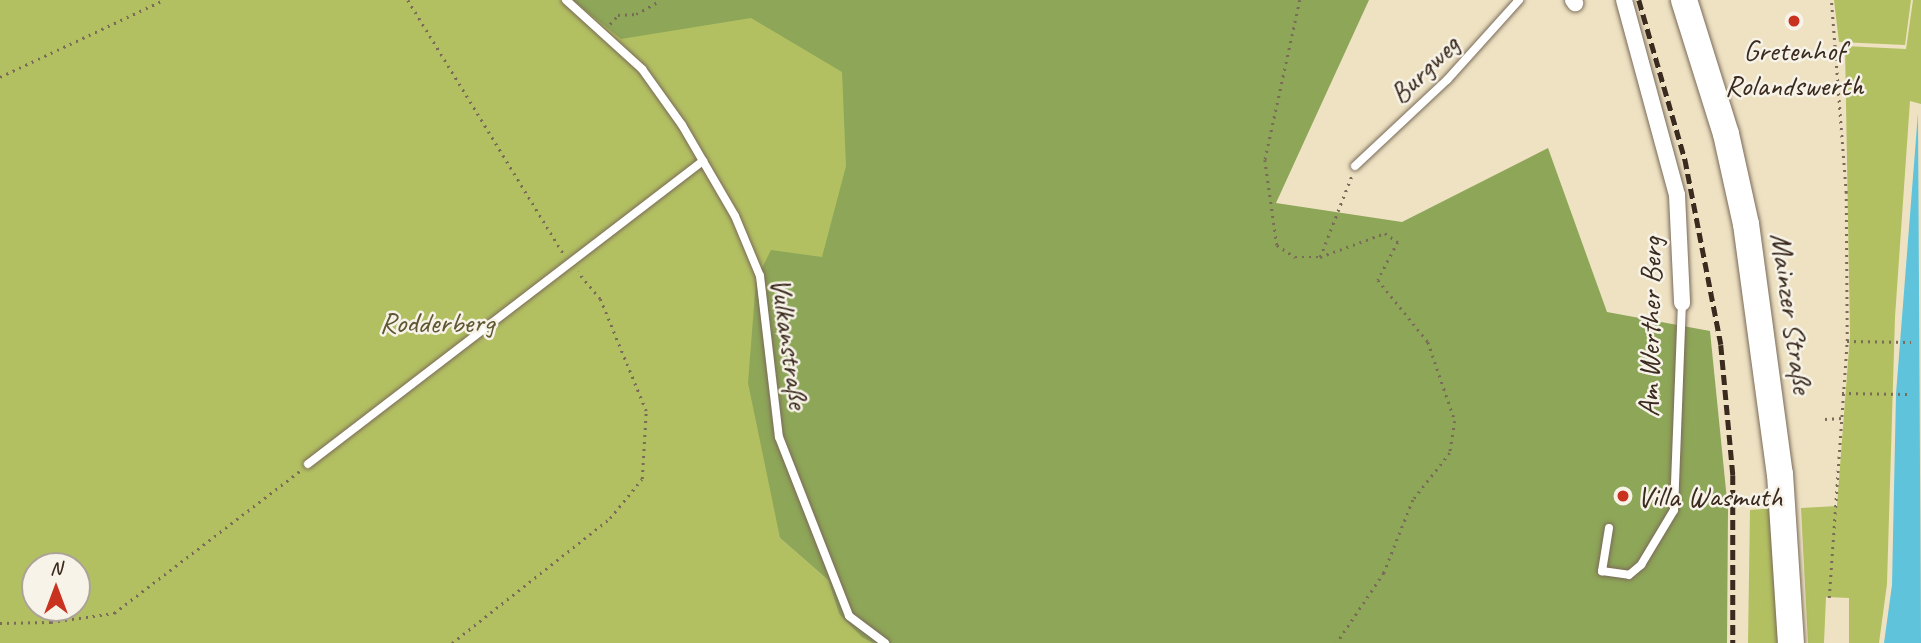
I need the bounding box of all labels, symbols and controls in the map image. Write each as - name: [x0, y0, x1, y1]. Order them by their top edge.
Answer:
- marker: Gretenhof Rolandswerth: [1786, 13, 1802, 29]
- street label: Burgweg: [1381, 27, 1467, 111]
- place label: Gretenhof Rolandswerth: [1725, 32, 1863, 102]
- street label: Mainzer Straße: [1763, 230, 1821, 396]
- street label: Am Werther Berg: [1630, 237, 1670, 417]
- street label: Vulkanstraße: [763, 275, 817, 411]
- park label: Rodderberg: [380, 304, 494, 340]
- place label: Villa Wasmuth: [1637, 478, 1785, 514]
- marker: Villa Wasmuth: [1615, 488, 1631, 504]
- north arrow: [21, 552, 91, 622]
- text: N: [50, 556, 62, 580]

